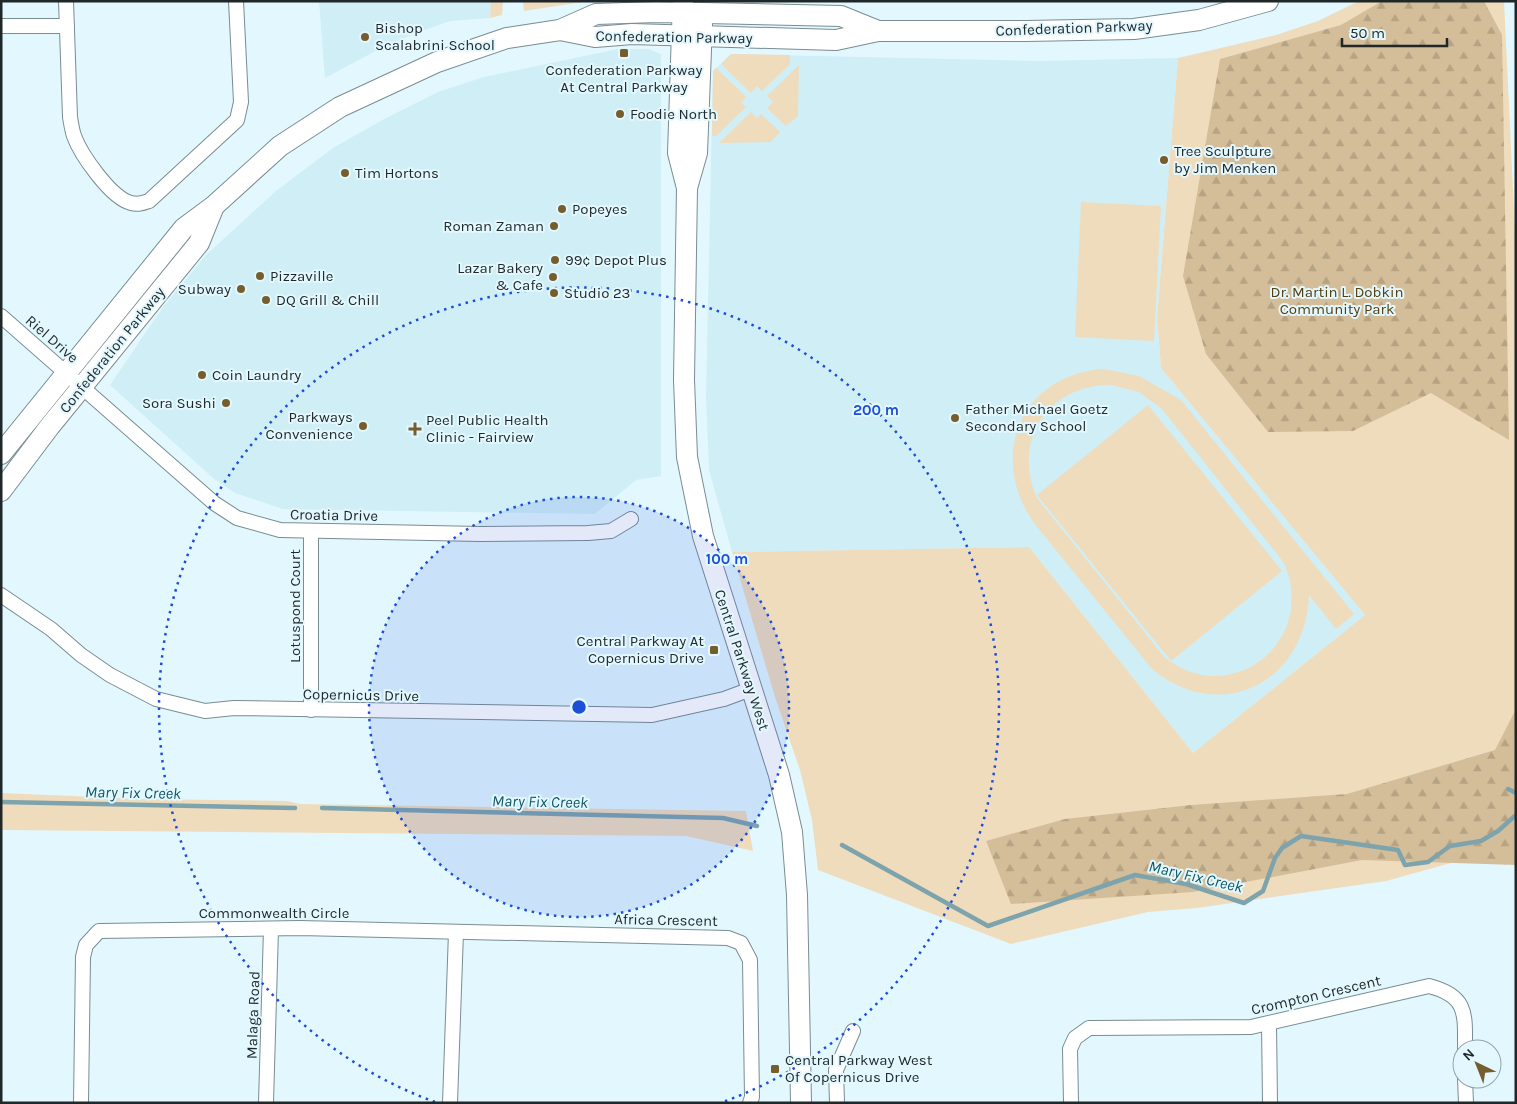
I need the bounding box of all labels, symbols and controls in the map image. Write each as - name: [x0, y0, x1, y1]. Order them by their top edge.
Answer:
- scale bar: [1342, 15, 1447, 47]
- street label: Confederation Parkway: [995, 16, 1153, 40]
- place label: Bishop Scalabrini School: [375, 19, 495, 54]
- text: 50 m: [1350, 24, 1385, 42]
- street label: Confederation Parkway: [595, 27, 753, 47]
- marker: Bishop Scalabrini School: [359, 31, 371, 43]
- marker: Confederation Parkway At Central Parkway: [618, 47, 630, 59]
- place label: Confederation Parkway At Central Parkway: [545, 61, 703, 96]
- place label: Foodie North: [630, 105, 717, 123]
- marker: Foodie North: [614, 108, 626, 120]
- place label: Tree Sculpture by Jim Menken: [1174, 142, 1276, 177]
- marker: Tree Sculpture by Jim Menken: [1158, 154, 1170, 166]
- place label: Tim Hortons: [355, 164, 439, 182]
- marker: Tim Hortons: [339, 167, 351, 179]
- place label: Popeyes: [572, 200, 628, 218]
- marker: Popeyes: [556, 203, 568, 215]
- place label: Roman Zaman: [443, 217, 544, 235]
- marker: Roman Zaman: [548, 220, 560, 232]
- place label: 99¢ Depot Plus: [565, 251, 667, 269]
- marker: 99¢ Depot Plus: [549, 254, 561, 266]
- place label: Lazar Bakery & Cafe: [457, 259, 543, 294]
- place label: Pizzaville: [270, 267, 333, 285]
- marker: Pizzaville: [254, 270, 266, 282]
- marker: Lazar Bakery & Cafe: [547, 271, 559, 283]
- place label: Subway: [178, 280, 231, 298]
- street label: Confederation Parkway: [56, 283, 168, 417]
- marker: Subway: [235, 283, 247, 295]
- park label: Dr. Martin L. Dobkin Community Park: [1271, 283, 1403, 318]
- place label: Studio 23: [564, 284, 630, 302]
- marker: Studio 23: [548, 287, 560, 299]
- place label: DQ Grill & Chill: [276, 291, 379, 309]
- marker: DQ Grill & Chill: [260, 294, 272, 306]
- street label: Riel Drive: [22, 311, 82, 367]
- place label: Coin Laundry: [212, 366, 301, 384]
- marker: Coin Laundry: [196, 369, 208, 381]
- place label: Sora Sushi: [142, 394, 216, 412]
- marker: Sora Sushi: [220, 397, 232, 409]
- place label: Father Michael Goetz Secondary School: [965, 400, 1108, 435]
- text: 200 m: [853, 401, 899, 419]
- place label: Parkways Convenience: [266, 408, 353, 443]
- place label: Peel Public Health Clinic - Fairview: [426, 411, 549, 446]
- marker: Father Michael Goetz Secondary School: [949, 412, 961, 424]
- marker: Parkways Convenience: [357, 420, 369, 432]
- marker: Peel Public Health Clinic - Fairview: [408, 422, 422, 436]
- street label: Croatia Drive: [290, 505, 378, 525]
- street label: Lotuspond Court: [286, 549, 304, 663]
- text: 100 m: [706, 550, 748, 568]
- street label: Central Parkway West: [711, 587, 773, 733]
- place label: Central Parkway At Copernicus Drive: [577, 632, 704, 667]
- marker: Central Parkway At Copernicus Drive: [708, 644, 720, 656]
- street label: Copernicus Drive: [303, 685, 419, 705]
- centre of rings: [570, 698, 588, 716]
- water label: Mary Fix Creek: [85, 782, 182, 803]
- water label: Mary Fix Creek: [492, 791, 589, 812]
- water label: Mary Fix Creek: [1147, 856, 1246, 897]
- street label: Commonwealth Circle: [199, 904, 349, 922]
- street label: Africa Crescent: [614, 910, 718, 930]
- street label: Malaga Road: [242, 971, 264, 1059]
- street label: Crompton Crescent: [1249, 971, 1383, 1019]
- north arrow: [1452, 1039, 1502, 1089]
- text: N: [1459, 1045, 1478, 1065]
- place label: Central Parkway West Of Copernicus Drive: [785, 1051, 933, 1086]
- marker: Central Parkway West Of Copernicus Drive: [769, 1063, 781, 1075]

